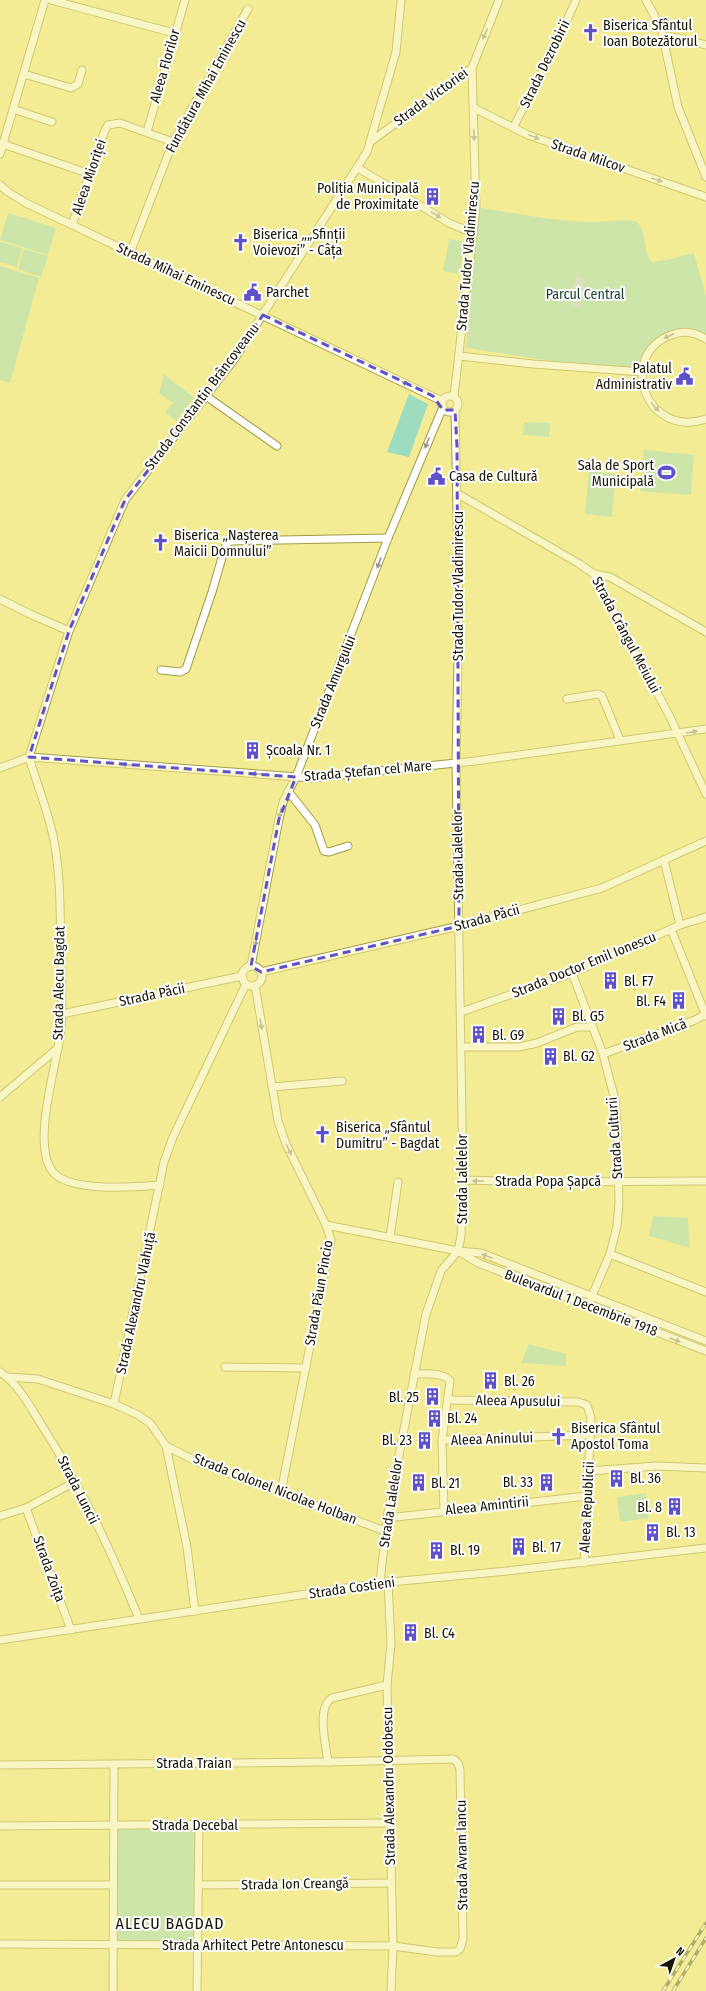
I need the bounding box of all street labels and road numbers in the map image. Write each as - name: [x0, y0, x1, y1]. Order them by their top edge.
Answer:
- street label: Fundătura Mihai Eminescu: [162, 16, 250, 156]
- street label: Strada Dezrobirii: [516, 17, 574, 111]
- street label: Aleea Florilor: [146, 27, 184, 105]
- street label: Strada Victoriei: [391, 64, 471, 130]
- street label: Strada Milcov: [549, 135, 628, 177]
- street label: Aleea Mioriței: [68, 137, 111, 217]
- street label: Strada Tudor Vladimirescu: [453, 180, 483, 332]
- street label: Strada Mihai Eminescu: [114, 239, 238, 309]
- street label: Strada Constantin Brâncoveanu: [141, 320, 263, 474]
- street label: Strada Tudor Vladimirescu: [450, 511, 467, 661]
- street label: Strada Crângul Meiului: [588, 574, 664, 696]
- street label: Strada Amurgului: [307, 633, 359, 731]
- street label: Strada Ștefan cel Mare: [303, 757, 433, 786]
- street label: Strada Lalelelor: [449, 810, 467, 900]
- street label: Strada Păcii: [452, 901, 522, 935]
- street label: Strada Alecu Bagdat: [50, 925, 69, 1040]
- street label: Strada Doctor Emil Ionescu: [509, 928, 659, 1002]
- street label: Strada Păcii: [117, 980, 187, 1010]
- street label: Strada Mică: [621, 1015, 689, 1055]
- street label: Strada Culturii: [604, 1096, 626, 1180]
- street label: Strada Lalelelor: [454, 1134, 471, 1224]
- street label: Strada Popa Șapcă: [495, 1173, 601, 1191]
- street label: Strada Alexandru Vlahuță: [113, 1230, 160, 1376]
- street label: Strada Păun Pincio: [301, 1239, 337, 1347]
- street label: Bulevardul 1 Decembrie 1918: [502, 1266, 660, 1340]
- street label: Aleea Apusului: [475, 1392, 561, 1410]
- street label: Aleea Aninului: [451, 1429, 533, 1449]
- street label: Strada Colonel Nicolae Holban: [191, 1450, 359, 1528]
- street label: Strada Luncii: [54, 1453, 102, 1527]
- street label: Strada Lalelelor: [376, 1457, 406, 1549]
- street label: Aleea Republicii: [576, 1461, 598, 1553]
- street label: Aleea Amintirii: [444, 1493, 530, 1519]
- street label: Strada Zoița: [28, 1534, 69, 1605]
- street label: Strada Costieni: [308, 1574, 396, 1602]
- street label: Strada Alexandru Odobescu: [379, 1707, 399, 1865]
- street label: Strada Traian: [156, 1755, 232, 1772]
- street label: Strada Avram Iancu: [453, 1800, 471, 1910]
- street label: Strada Decebal: [152, 1817, 238, 1834]
- street label: Strada Ion Creangă: [241, 1875, 349, 1893]
- street label: Strada Arhitect Petre Antonescu: [162, 1937, 344, 1954]

